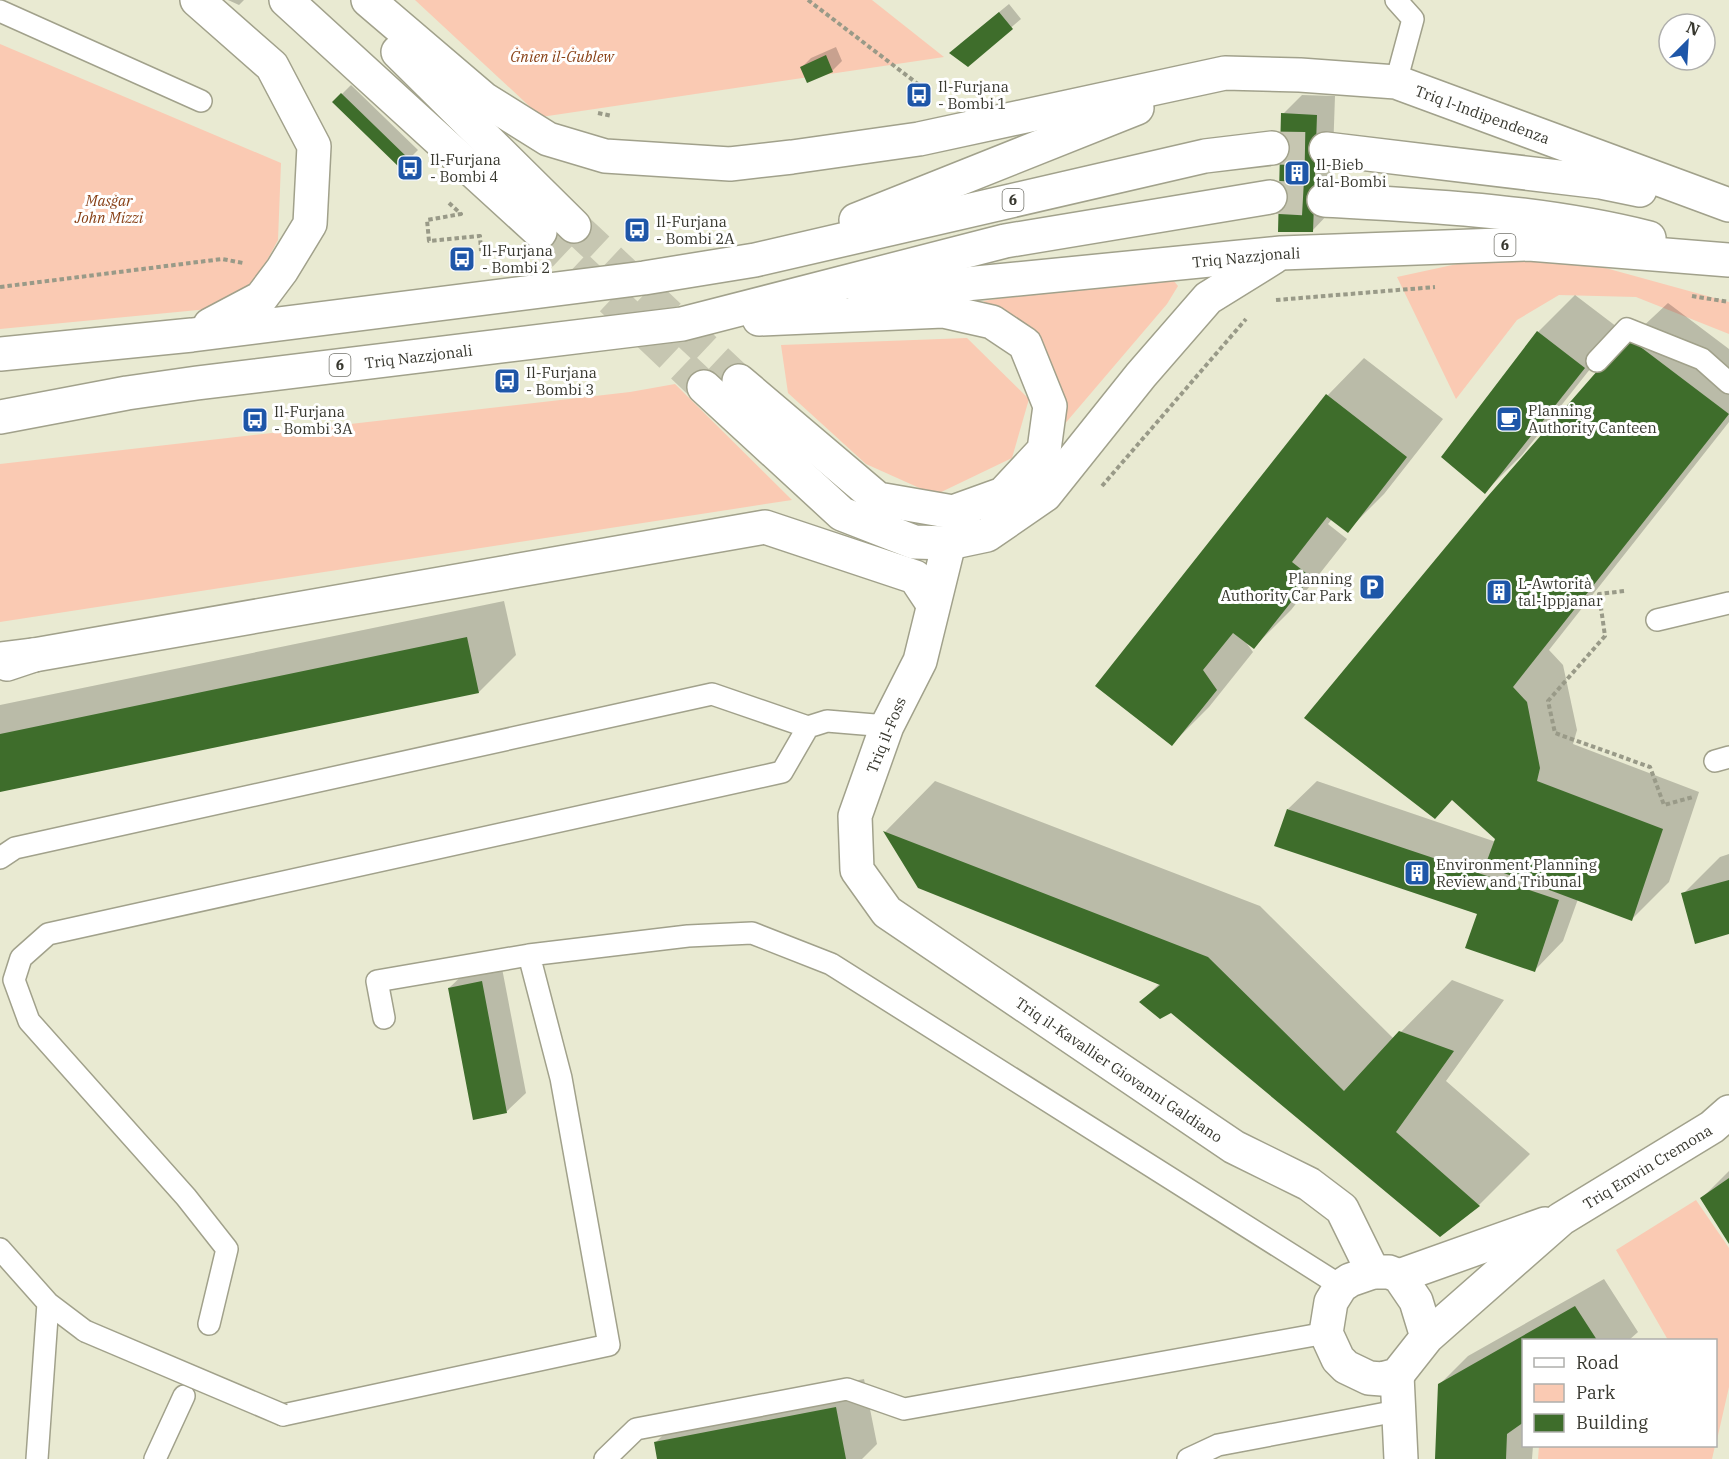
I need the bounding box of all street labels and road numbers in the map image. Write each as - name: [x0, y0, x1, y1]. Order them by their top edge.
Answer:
- street label: Triq l-Indipendenza: [1413, 80, 1553, 148]
- road number: 6: [1002, 189, 1024, 211]
- road number: 6: [1494, 234, 1516, 256]
- street label: Triq Nazzjonali: [1191, 243, 1301, 271]
- street label: Triq Nazzjonali: [363, 340, 474, 372]
- road number: 6: [330, 354, 350, 376]
- street label: Triq il-Foss: [862, 694, 910, 776]
- street label: Triq il-Kavallier Giovanni Galdiano: [1012, 992, 1226, 1146]
- street label: Triq Emvin Cremona: [1579, 1120, 1715, 1213]

